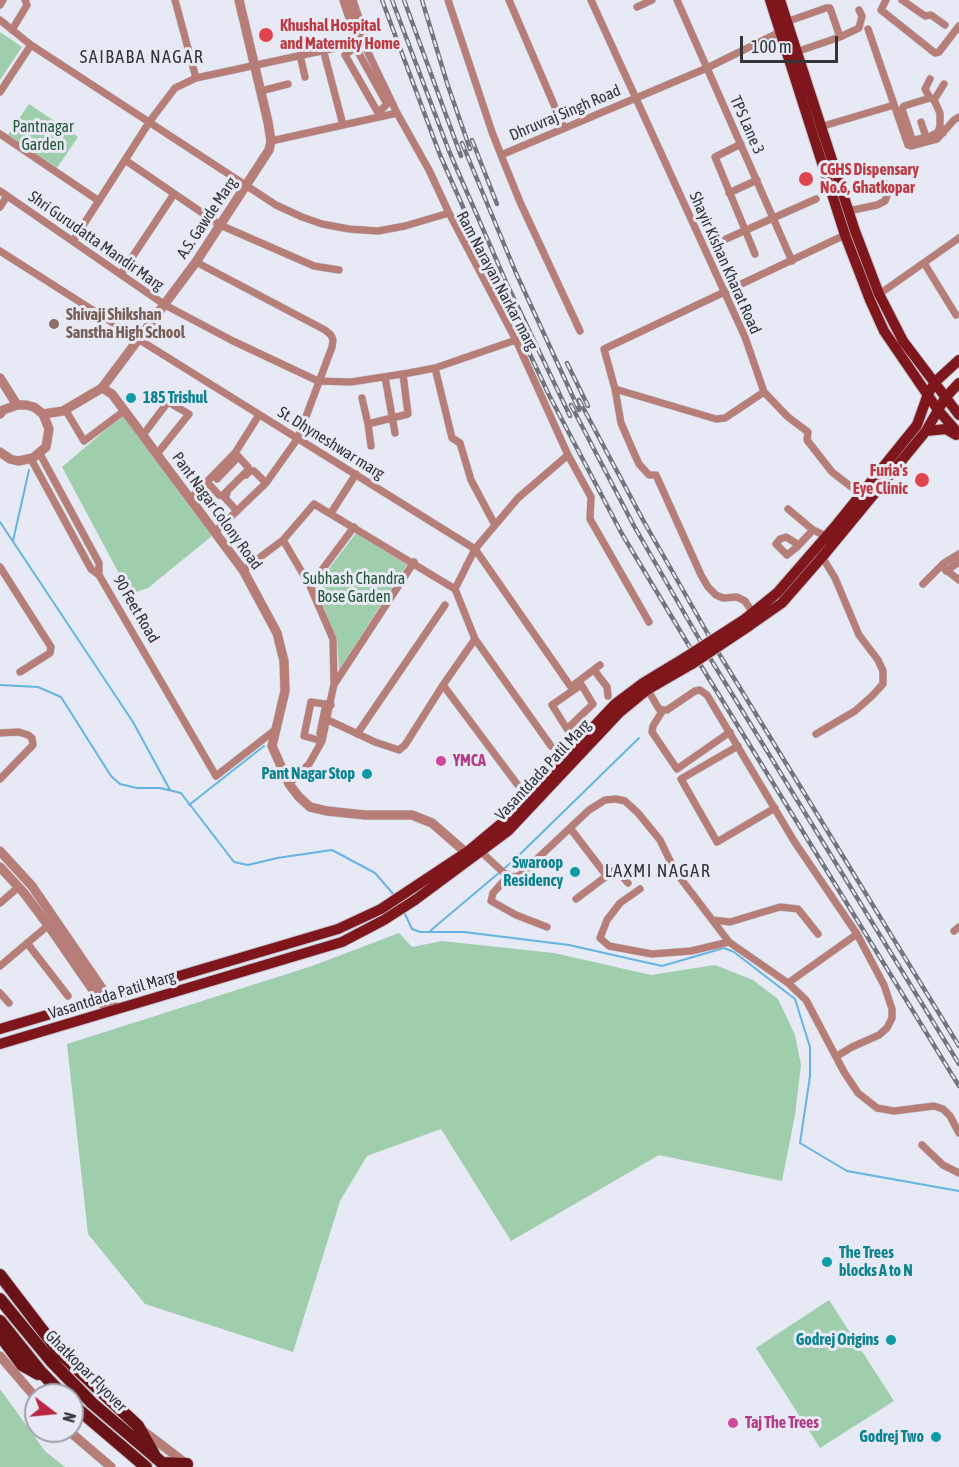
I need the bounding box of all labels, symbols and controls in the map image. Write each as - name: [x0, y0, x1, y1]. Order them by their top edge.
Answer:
- place label: Khushal Hospital and Maternity Home: [280, 16, 400, 54]
- scale bar: [743, 24, 840, 62]
- marker: Khushal Hospital and Maternity Home: [257, 26, 275, 44]
- text: 100 m: [751, 36, 792, 57]
- district label: SAIBABA NAGAR: [80, 46, 204, 68]
- street label: Dhruvraj Singh Road: [506, 81, 624, 145]
- street label: TPS Lane 3: [726, 93, 768, 157]
- park label: Pantnagar Garden: [12, 117, 74, 155]
- place label: CGHS Dispensary No.6, Ghatkopar: [820, 160, 919, 198]
- marker: CGHS Dispensary No.6, Ghatkopar: [797, 170, 815, 188]
- street label: A.S. Gawde Marg: [173, 174, 241, 262]
- street label: Shri Gurudatta Mandir Marg: [25, 187, 167, 295]
- street label: Shayir Kishan Kharat Road: [685, 189, 765, 337]
- street label: Ram Narayan Narkar marg: [452, 208, 542, 354]
- place label: Shivaji Shikshan Sanstha High School: [66, 305, 185, 343]
- marker: Shivaji Shikshan Sanstha High School: [47, 317, 61, 331]
- place label: 185 Trishul: [143, 388, 208, 408]
- marker: 185 Trishul: [124, 391, 138, 405]
- street label: St. Dhyneshwar marg: [274, 403, 388, 483]
- street label: Pant Nagar Colony Road: [168, 448, 266, 574]
- place label: Furia's Eye Clinic: [853, 461, 908, 499]
- marker: Furia's Eye Clinic: [913, 471, 931, 489]
- park label: Subhash Chandra Bose Garden: [303, 569, 405, 607]
- street label: 90 Feet Road: [109, 572, 163, 646]
- street label: Vasantdada Patil Marg: [491, 715, 595, 825]
- place label: YMCA: [453, 751, 486, 771]
- marker: YMCA: [434, 754, 448, 768]
- place label: Pant Nagar Stop: [261, 764, 355, 784]
- marker: Pant Nagar Stop: [360, 767, 374, 781]
- place label: Swaroop Residency: [503, 853, 563, 891]
- district label: LAXMI NAGAR: [605, 860, 711, 882]
- marker: Swaroop Residency: [568, 865, 582, 879]
- street label: Vasantdada Patil Marg: [46, 967, 178, 1023]
- place label: The Trees blocks A to N: [839, 1243, 913, 1281]
- marker: The Trees blocks A to N: [820, 1255, 834, 1269]
- street label: Ghatkopar Flyover: [41, 1326, 131, 1416]
- place label: Godrej Origins: [796, 1330, 879, 1350]
- marker: Godrej Origins: [884, 1333, 898, 1347]
- north arrow: [24, 1383, 84, 1443]
- text: N: [59, 1410, 79, 1424]
- place label: Taj The Trees: [745, 1413, 819, 1433]
- marker: Taj The Trees: [726, 1416, 740, 1430]
- place label: Godrej Two: [859, 1427, 924, 1447]
- marker: Godrej Two: [929, 1430, 943, 1444]

